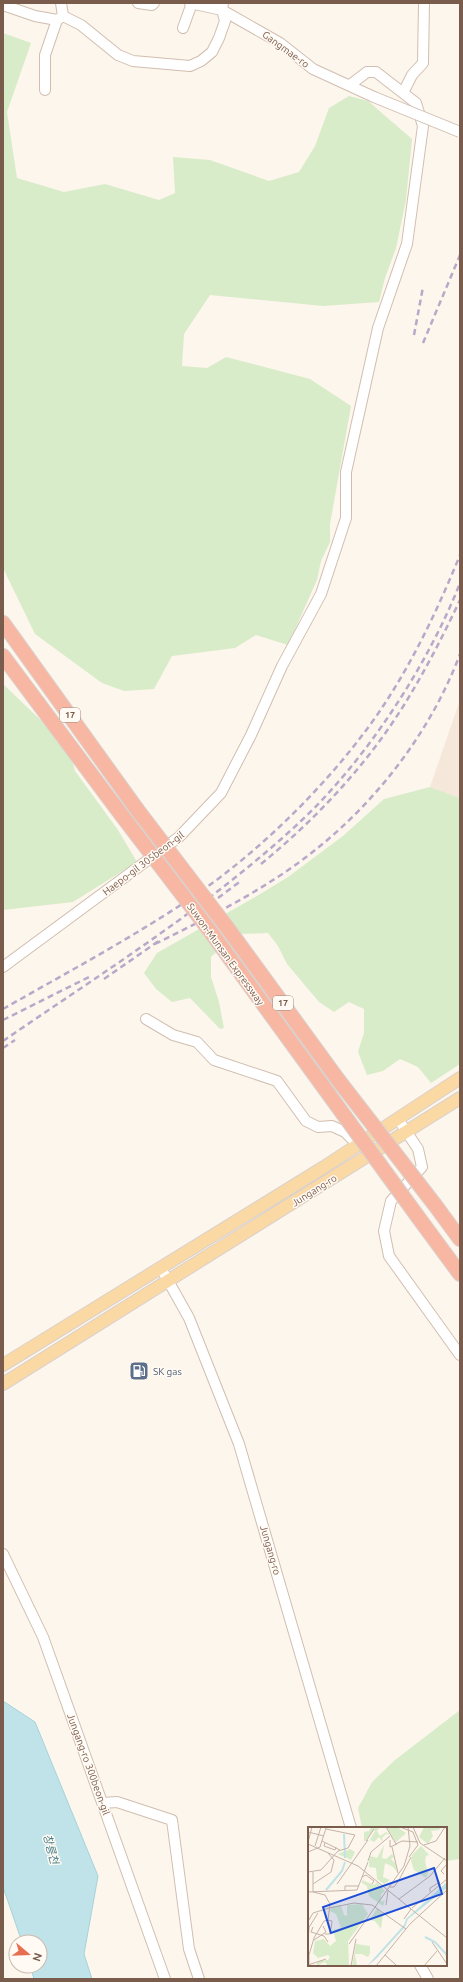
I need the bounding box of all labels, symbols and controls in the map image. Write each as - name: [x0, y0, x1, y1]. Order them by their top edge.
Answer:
- street label: Gangmae-ro: [260, 29, 311, 70]
- road number: 17: [60, 708, 80, 722]
- street label: Haepo-gil 305beon-gil: [101, 829, 186, 898]
- street label: Suwon-Munsan Expressway: [185, 901, 266, 1007]
- road number: 17: [273, 996, 293, 1010]
- street label: Jungang-ro: [290, 1172, 339, 1209]
- fuel station icon: SK gas: [128, 1360, 150, 1382]
- place label: SK gas: [153, 1366, 182, 1377]
- street label: Jungang-ro: [258, 1524, 283, 1576]
- street label: Jungang-ro 300beon-gil: [65, 1712, 112, 1817]
- inset map: [308, 1827, 447, 1966]
- water label: 창릉천: [41, 1833, 61, 1867]
- north arrow: [8, 1934, 48, 1974]
- text: N: [30, 1951, 44, 1963]

